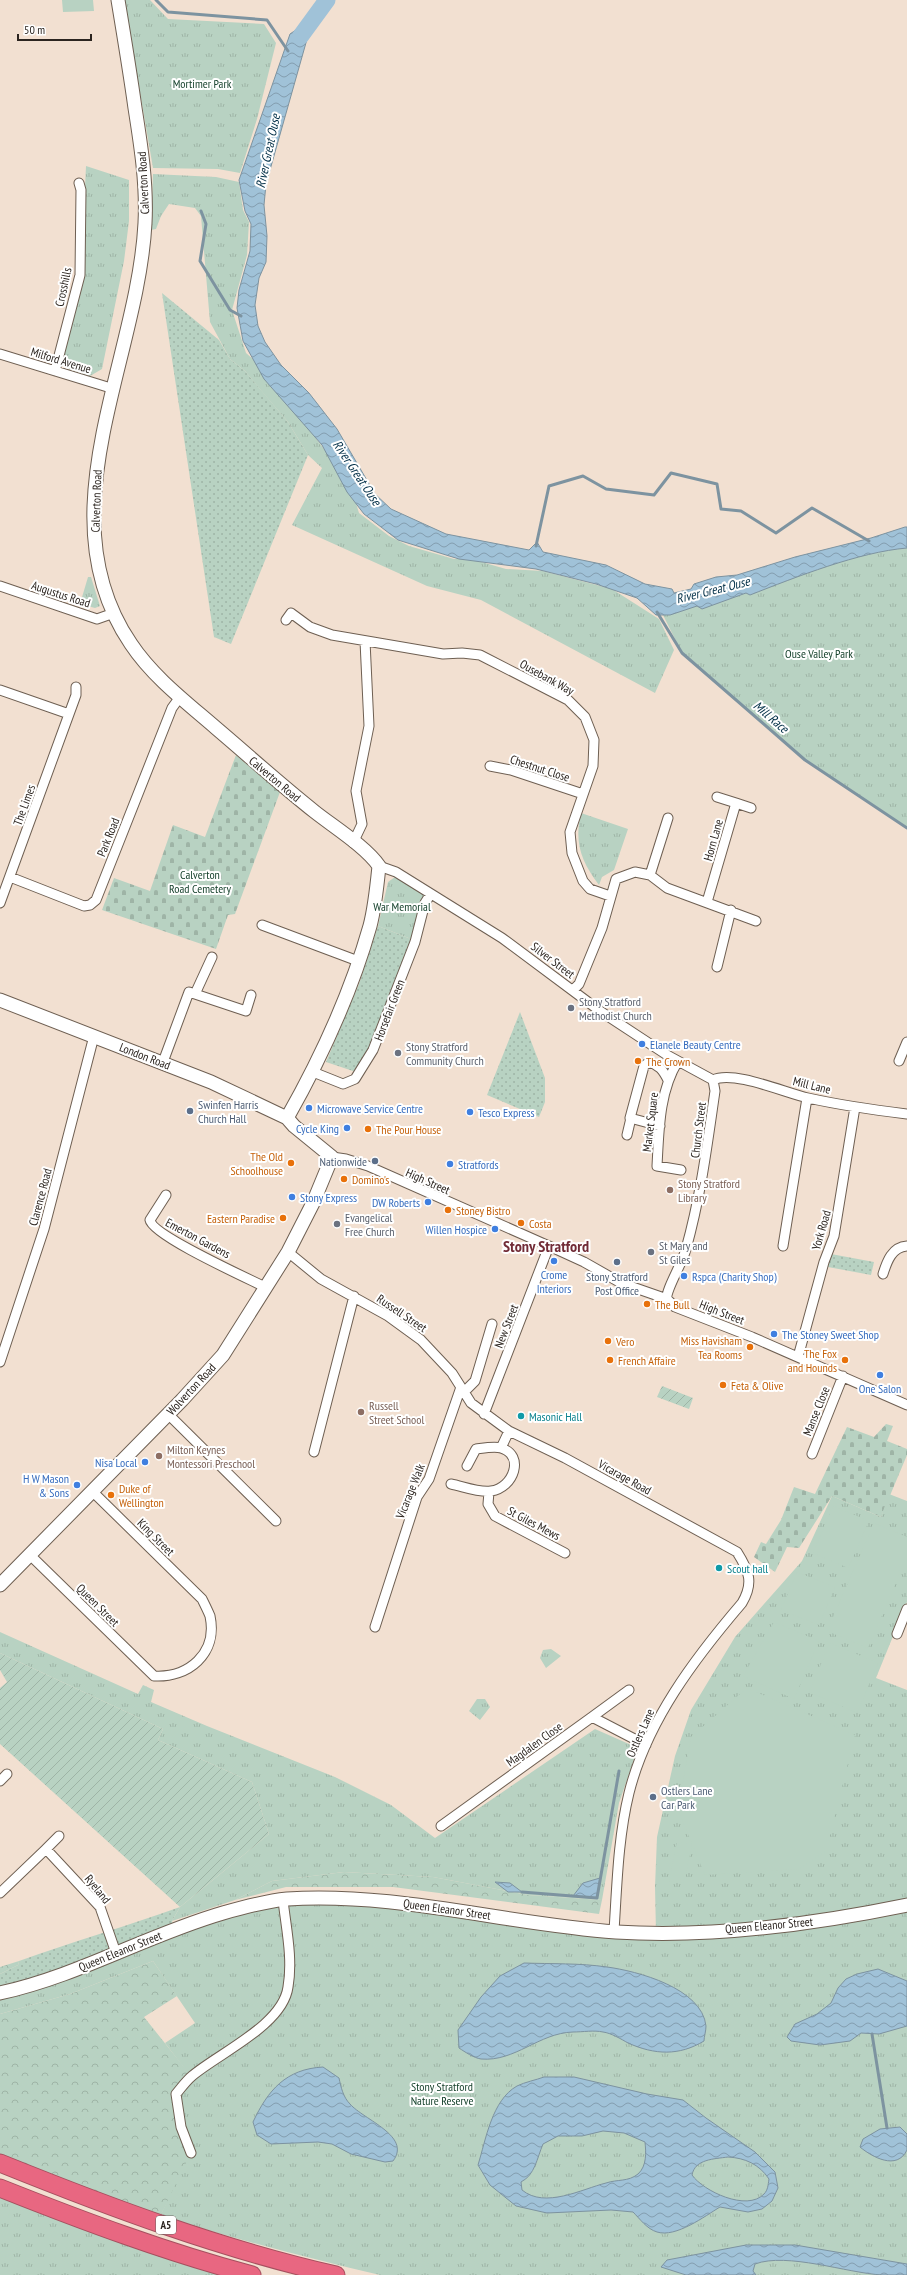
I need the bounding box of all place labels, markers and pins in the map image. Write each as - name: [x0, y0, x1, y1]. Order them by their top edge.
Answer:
- place label: Stony Stratford Methodist Church: [579, 994, 652, 1023]
- marker: Stony Stratford Methodist Church: [566, 1003, 576, 1013]
- place label: Elanele Beauty Centre: [650, 1037, 741, 1052]
- place label: Stony Stratford Community Church: [406, 1039, 484, 1068]
- marker: Elanele Beauty Centre: [637, 1039, 647, 1049]
- marker: Stony Stratford Community Church: [393, 1048, 403, 1058]
- place label: The Crown: [646, 1054, 690, 1069]
- marker: The Crown: [633, 1056, 643, 1066]
- place label: Swinfen Harris Church Hall: [198, 1097, 258, 1126]
- place label: Microwave Service Centre: [317, 1101, 423, 1116]
- marker: Microwave Service Centre: [304, 1103, 314, 1113]
- place label: Tesco Express: [478, 1105, 535, 1120]
- marker: Swinfen Harris Church Hall: [185, 1106, 195, 1116]
- marker: Tesco Express: [465, 1107, 475, 1117]
- place label: Cycle King: [296, 1121, 339, 1136]
- place label: The Pour House: [376, 1122, 441, 1137]
- marker: Cycle King: [342, 1123, 352, 1133]
- marker: The Pour House: [363, 1124, 373, 1134]
- place label: The Old Schoolhouse: [230, 1149, 283, 1178]
- place label: Nationwide: [320, 1154, 367, 1169]
- marker: Nationwide: [370, 1156, 380, 1166]
- place label: Stratfords: [458, 1157, 499, 1172]
- marker: The Old Schoolhouse: [286, 1158, 296, 1168]
- marker: Stratfords: [445, 1159, 455, 1169]
- place label: Domino's: [352, 1172, 389, 1187]
- marker: Domino's: [339, 1174, 349, 1184]
- place label: Stony Stratford Library: [678, 1176, 740, 1205]
- marker: Stony Stratford Library: [665, 1185, 675, 1195]
- place label: Stony Express: [300, 1190, 357, 1205]
- marker: Stony Express: [287, 1192, 297, 1202]
- place label: DW Roberts: [372, 1195, 420, 1210]
- marker: DW Roberts: [423, 1197, 433, 1207]
- place label: Stoney Bistro: [456, 1203, 510, 1218]
- marker: Stoney Bistro: [443, 1205, 453, 1215]
- place label: Evangelical Free Church: [345, 1210, 394, 1239]
- place label: Eastern Paradise: [207, 1211, 275, 1226]
- marker: Eastern Paradise: [278, 1213, 288, 1223]
- place label: Costa: [529, 1216, 552, 1231]
- marker: Costa: [516, 1218, 526, 1228]
- marker: Evangelical Free Church: [332, 1219, 342, 1229]
- place label: Willen Hospice: [425, 1222, 487, 1237]
- marker: Willen Hospice: [490, 1224, 500, 1234]
- place label: St Mary and St Giles: [659, 1238, 708, 1267]
- marker: St Mary and St Giles: [646, 1247, 656, 1257]
- marker: Crome Interiors: [549, 1256, 559, 1266]
- marker: Stony Stratford Post Office: [612, 1257, 622, 1267]
- place label: Crome Interiors: [537, 1267, 571, 1296]
- place label: Stony Stratford Post Office: [586, 1269, 648, 1298]
- place label: Rspca (Charity Shop): [692, 1269, 777, 1284]
- marker: Rspca (Charity Shop): [679, 1271, 689, 1281]
- place label: The Bull: [655, 1297, 690, 1312]
- marker: The Bull: [642, 1299, 652, 1309]
- place label: The Stoney Sweet Shop: [782, 1327, 879, 1342]
- marker: The Stoney Sweet Shop: [769, 1329, 779, 1339]
- place label: Miss Havisham Tea Rooms: [681, 1333, 742, 1362]
- place label: Vero: [615, 1334, 634, 1349]
- marker: Vero: [603, 1336, 613, 1346]
- marker: Miss Havisham Tea Rooms: [745, 1342, 755, 1352]
- place label: The Fox and Hounds: [788, 1346, 837, 1375]
- place label: French Affaire: [618, 1353, 676, 1368]
- marker: French Affaire: [605, 1355, 615, 1365]
- marker: The Fox and Hounds: [840, 1355, 850, 1365]
- marker: One Salon: [875, 1370, 885, 1380]
- place label: Feta & Olive: [731, 1378, 784, 1393]
- marker: Feta & Olive: [718, 1380, 728, 1390]
- place label: One Salon: [859, 1381, 901, 1396]
- place label: Russell Street School: [369, 1398, 424, 1427]
- marker: Russell Street School: [356, 1407, 366, 1417]
- place label: Masonic Hall: [529, 1409, 582, 1424]
- marker: Masonic Hall: [516, 1411, 526, 1421]
- place label: Milton Keynes Montessori Preschool: [167, 1442, 255, 1471]
- marker: Milton Keynes Montessori Preschool: [154, 1451, 164, 1461]
- place label: Nisa Local: [95, 1455, 137, 1470]
- marker: Nisa Local: [140, 1457, 150, 1467]
- place label: H W Mason & Sons: [23, 1471, 69, 1500]
- marker: H W Mason & Sons: [72, 1480, 82, 1490]
- place label: Duke of Wellington: [119, 1481, 164, 1510]
- marker: Duke of Wellington: [106, 1490, 116, 1500]
- place label: Scout hall: [727, 1561, 768, 1576]
- marker: Scout hall: [714, 1563, 724, 1573]
- place label: Ostlers Lane Car Park: [661, 1783, 712, 1812]
- marker: Ostlers Lane Car Park: [648, 1792, 658, 1802]

